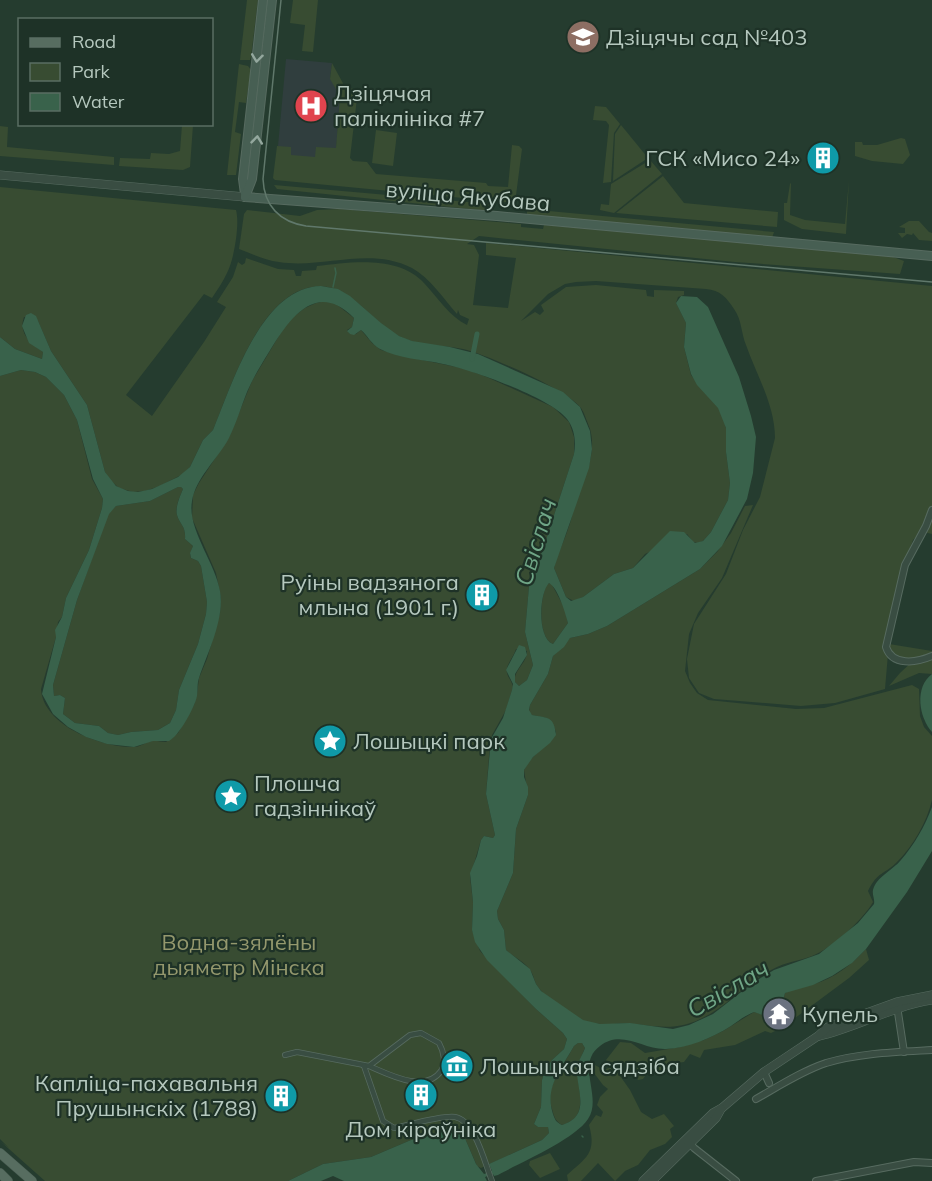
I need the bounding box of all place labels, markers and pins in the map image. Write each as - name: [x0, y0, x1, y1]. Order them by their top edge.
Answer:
- school or university icon: Дзіцячы сад №403: [565, 19, 601, 55]
- place label: Дзіцячы сад №403: [606, 23, 807, 51]
- place label: Дзіцячая паліклініка #7: [334, 79, 485, 132]
- hospital icon: Дзіцячая паліклініка #7: [293, 88, 329, 124]
- building icon: ГСК «Мисо 24»: [805, 140, 841, 176]
- place label: ГСК «Мисо 24»: [645, 144, 800, 172]
- place label: Руіны вадзянога млына (1901 г.): [281, 568, 459, 621]
- building icon: Руіны вадзянога млына (1901 г.): [464, 577, 500, 613]
- place icon: Лошыцкі парк: [312, 723, 348, 759]
- place label: Лошыцкі парк: [353, 727, 505, 755]
- place label: Плошча гадзіннікаў: [254, 769, 376, 822]
- place icon: Плошча гадзіннікаў: [213, 778, 249, 814]
- temple icon: Купель: [761, 996, 797, 1032]
- place label: Купель: [802, 1000, 878, 1028]
- museum icon: Лошыцкая сядзіба: [439, 1048, 475, 1084]
- place label: Лошыцкая сядзіба: [480, 1052, 680, 1080]
- place label: Капліца-пахавальня Прушынскіх (1788): [35, 1069, 258, 1122]
- building icon: Дом кіраўніка: [403, 1077, 439, 1113]
- building icon: Капліца-пахавальня Прушынскіх (1788): [263, 1078, 299, 1114]
- place label: Дом кіраўніка: [346, 1115, 496, 1143]

